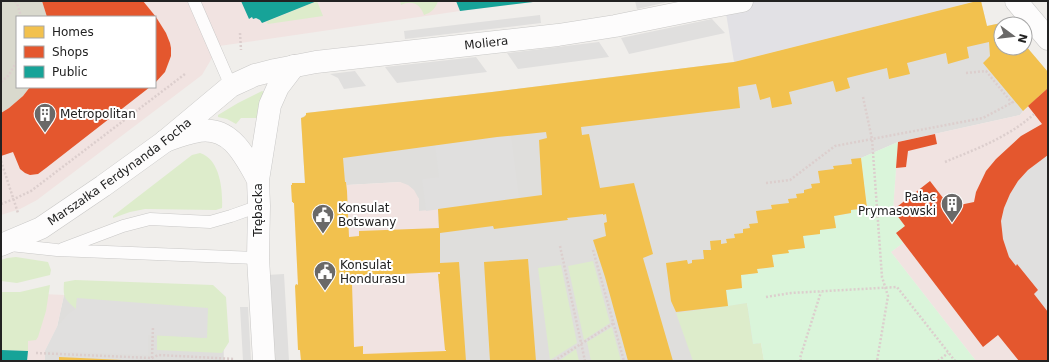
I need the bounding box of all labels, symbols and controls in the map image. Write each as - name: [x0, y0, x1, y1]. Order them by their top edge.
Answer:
- legend: [16, 16, 156, 88]
- north arrow: [993, 16, 1033, 56]
- text: Homes: [52, 25, 94, 39]
- text: N: [1015, 32, 1030, 45]
- street label: Moliera: [464, 34, 509, 52]
- text: Shops: [52, 45, 88, 59]
- text: Public: [52, 65, 88, 79]
- building icon: Metropolitan: [32, 101, 58, 134]
- place label: Metropolitan: [60, 107, 136, 121]
- street label: Marszałka Ferdynanda Focha: [45, 115, 194, 228]
- street label: Trębacka: [251, 183, 265, 238]
- place label: Pałac Prymasowski: [858, 190, 936, 218]
- building icon: Pałac Prymasowski: [939, 191, 965, 224]
- place label: Konsulat Botswany: [338, 201, 396, 229]
- public building icon: Konsulat Botswany: [310, 202, 336, 235]
- place label: Konsulat Hondurasu: [340, 258, 405, 286]
- public building icon: Konsulat Hondurasu: [312, 259, 338, 292]

